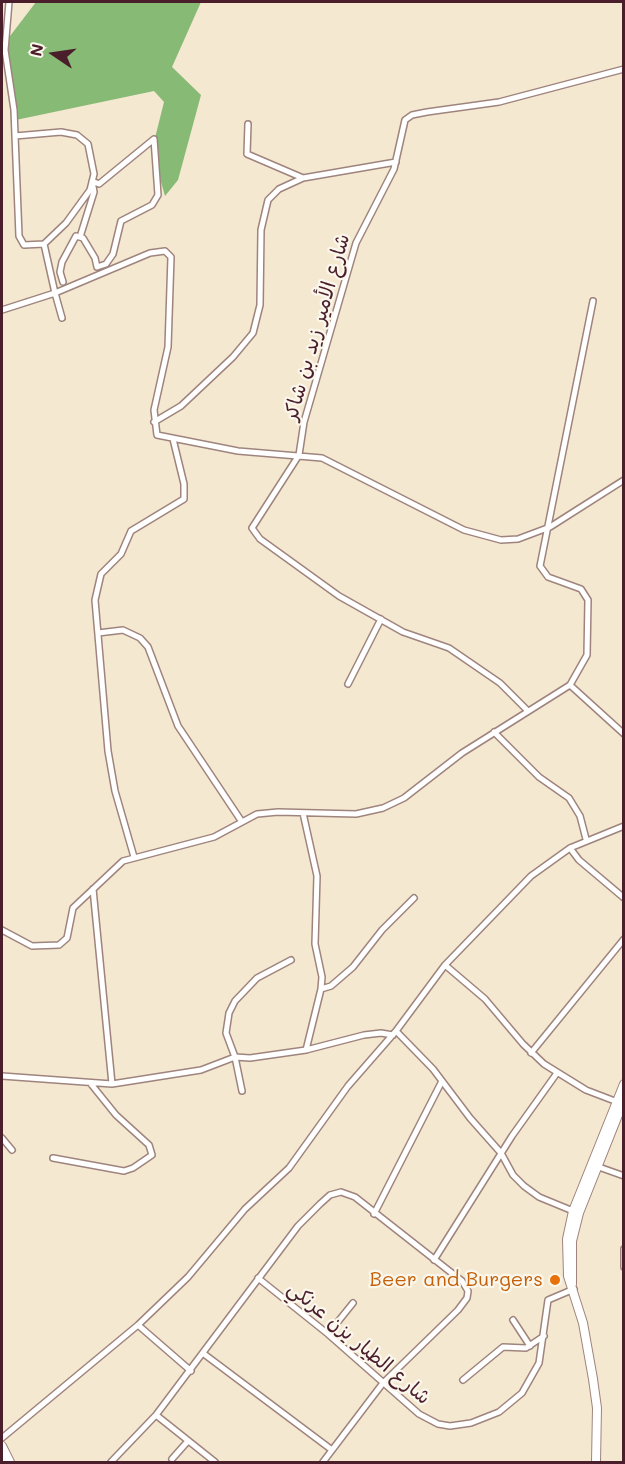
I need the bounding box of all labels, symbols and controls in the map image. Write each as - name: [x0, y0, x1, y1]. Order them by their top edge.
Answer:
- north arrow: [24, 24, 84, 84]
- text: N: [24, 42, 48, 58]
- street label: شارع الأمير زيد بن شاكر: [279, 231, 355, 423]
- place label: Beer and Burgers: [370, 1268, 543, 1292]
- marker: Beer and Burgers: [548, 1273, 562, 1287]
- street label: شارع الطيار يزن عرنكي: [283, 1276, 435, 1410]

